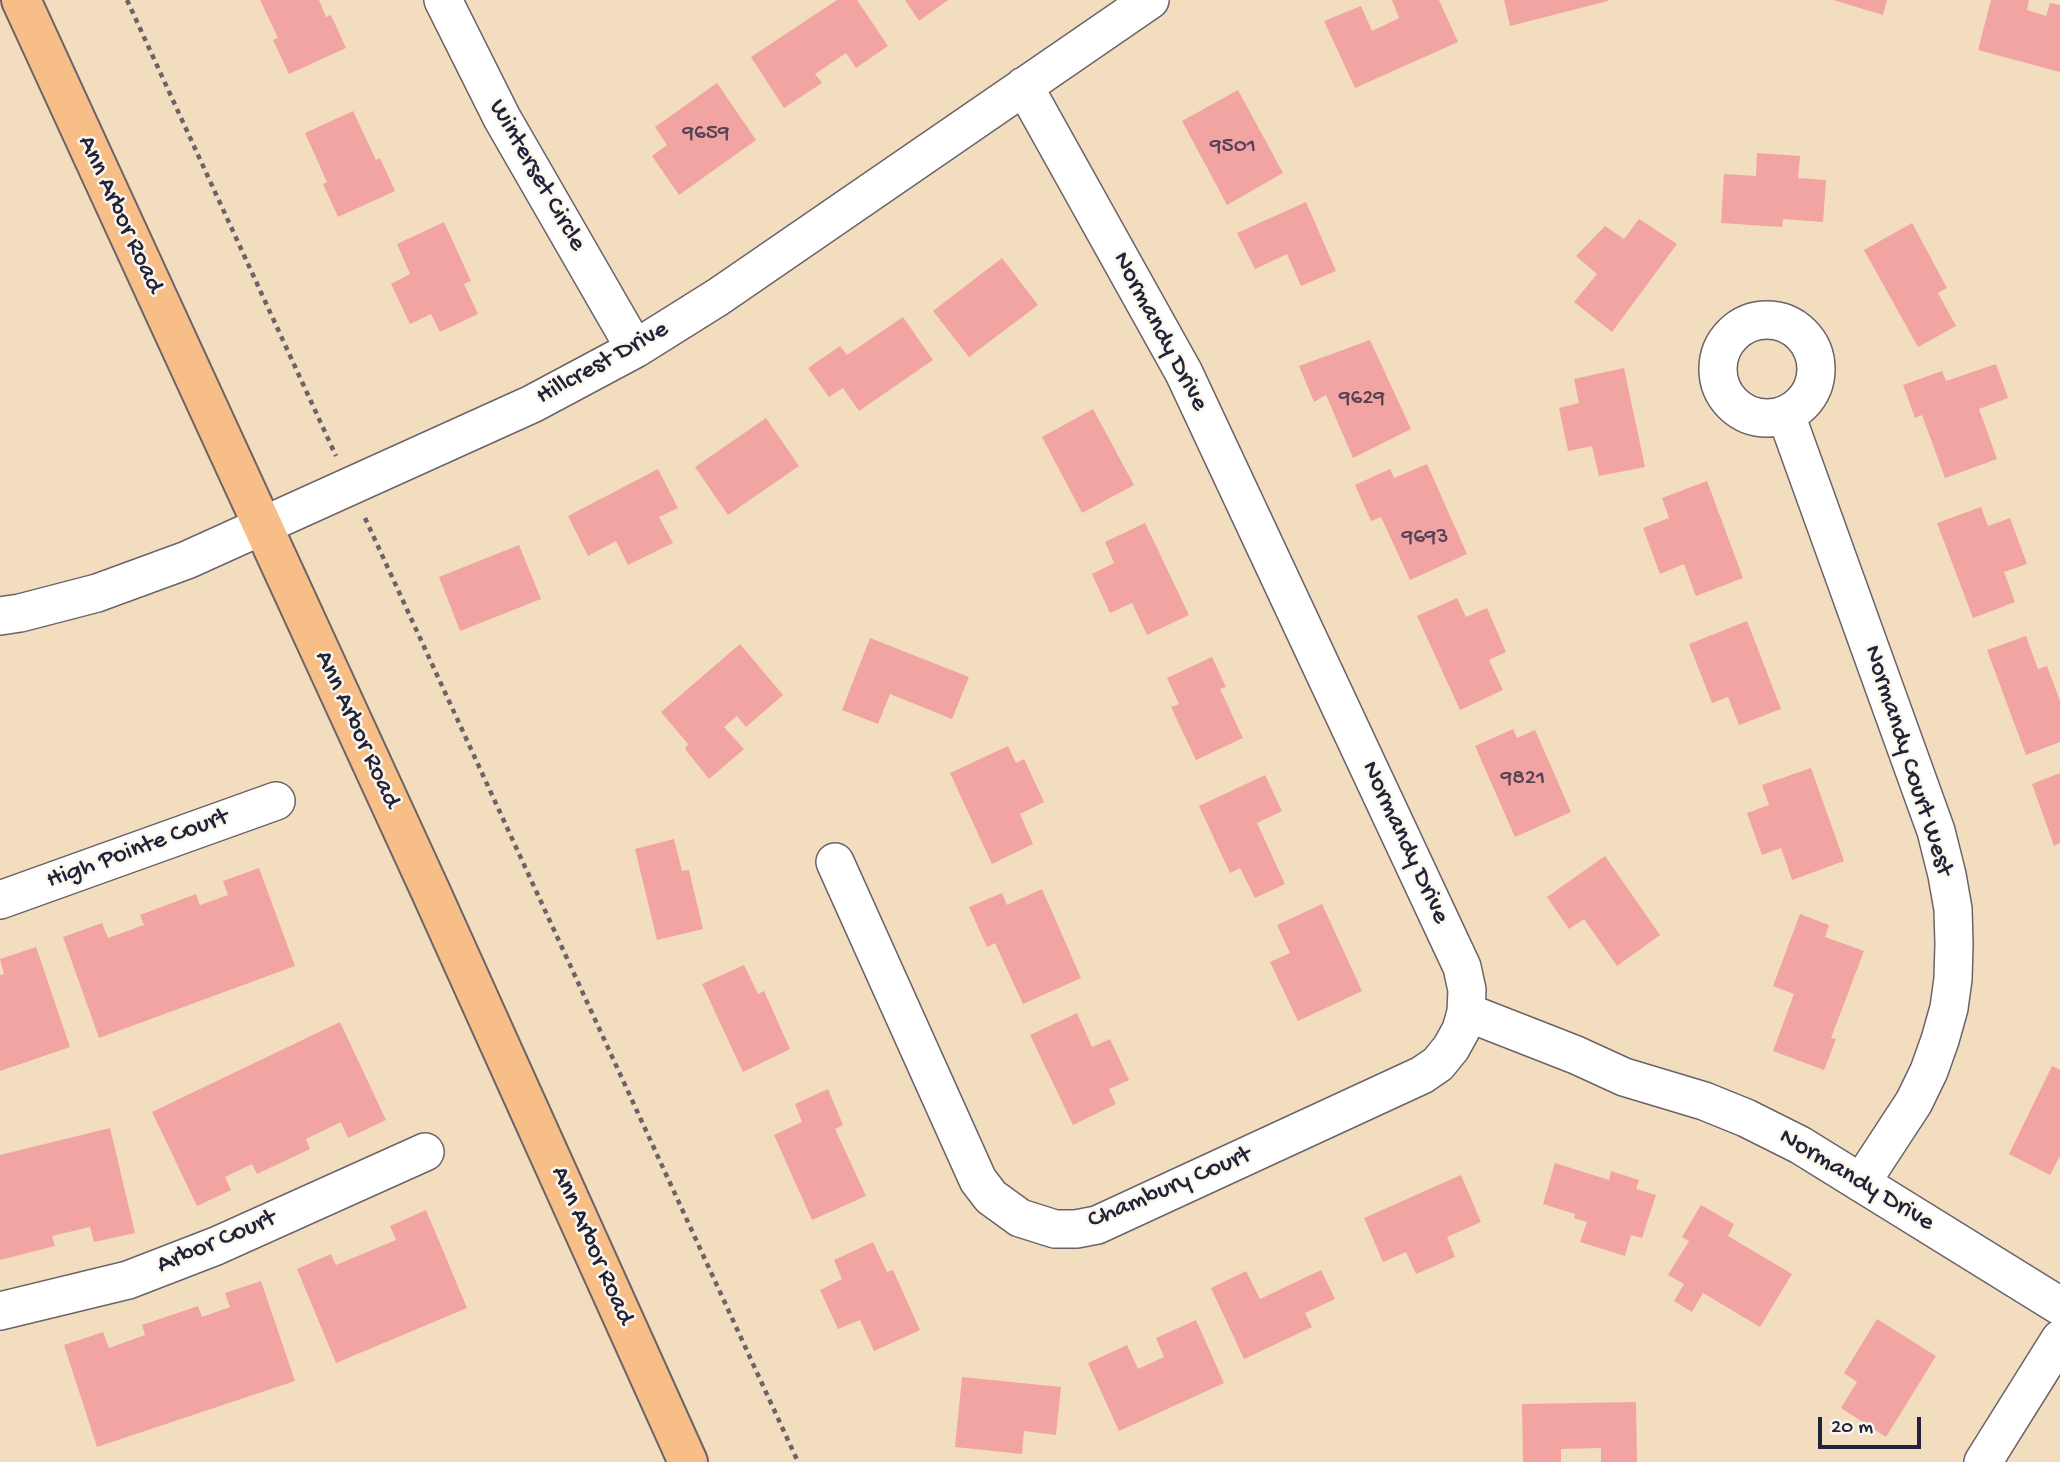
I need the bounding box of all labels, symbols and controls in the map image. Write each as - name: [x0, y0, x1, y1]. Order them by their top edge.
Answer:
- street label: Winterset Circle: [480, 95, 592, 257]
- house number: 9659: [683, 120, 729, 148]
- street label: Ann Arbor Road: [69, 131, 169, 299]
- house number: 9501: [1210, 133, 1256, 161]
- street label: Normandy Drive: [1104, 247, 1214, 417]
- street label: Hillcrest Drive: [531, 315, 675, 413]
- house number: 9629: [1339, 385, 1385, 413]
- house number: 9693: [1402, 524, 1448, 552]
- street label: Normandy Court West: [1855, 642, 1959, 880]
- street label: Ann Arbor Road: [306, 646, 406, 814]
- street label: Normandy Drive: [1353, 757, 1455, 929]
- house number: 9821: [1501, 765, 1545, 793]
- street label: High Pointe Court: [43, 803, 233, 897]
- street label: Normandy Drive: [1773, 1122, 1939, 1240]
- street label: Chambury Court: [1084, 1141, 1256, 1237]
- street label: Ann Arbor Road: [542, 1162, 640, 1330]
- street label: Arbor Court: [153, 1204, 281, 1282]
- scale bar: [1822, 1402, 1925, 1446]
- text: 20 m: [1831, 1416, 1873, 1441]

